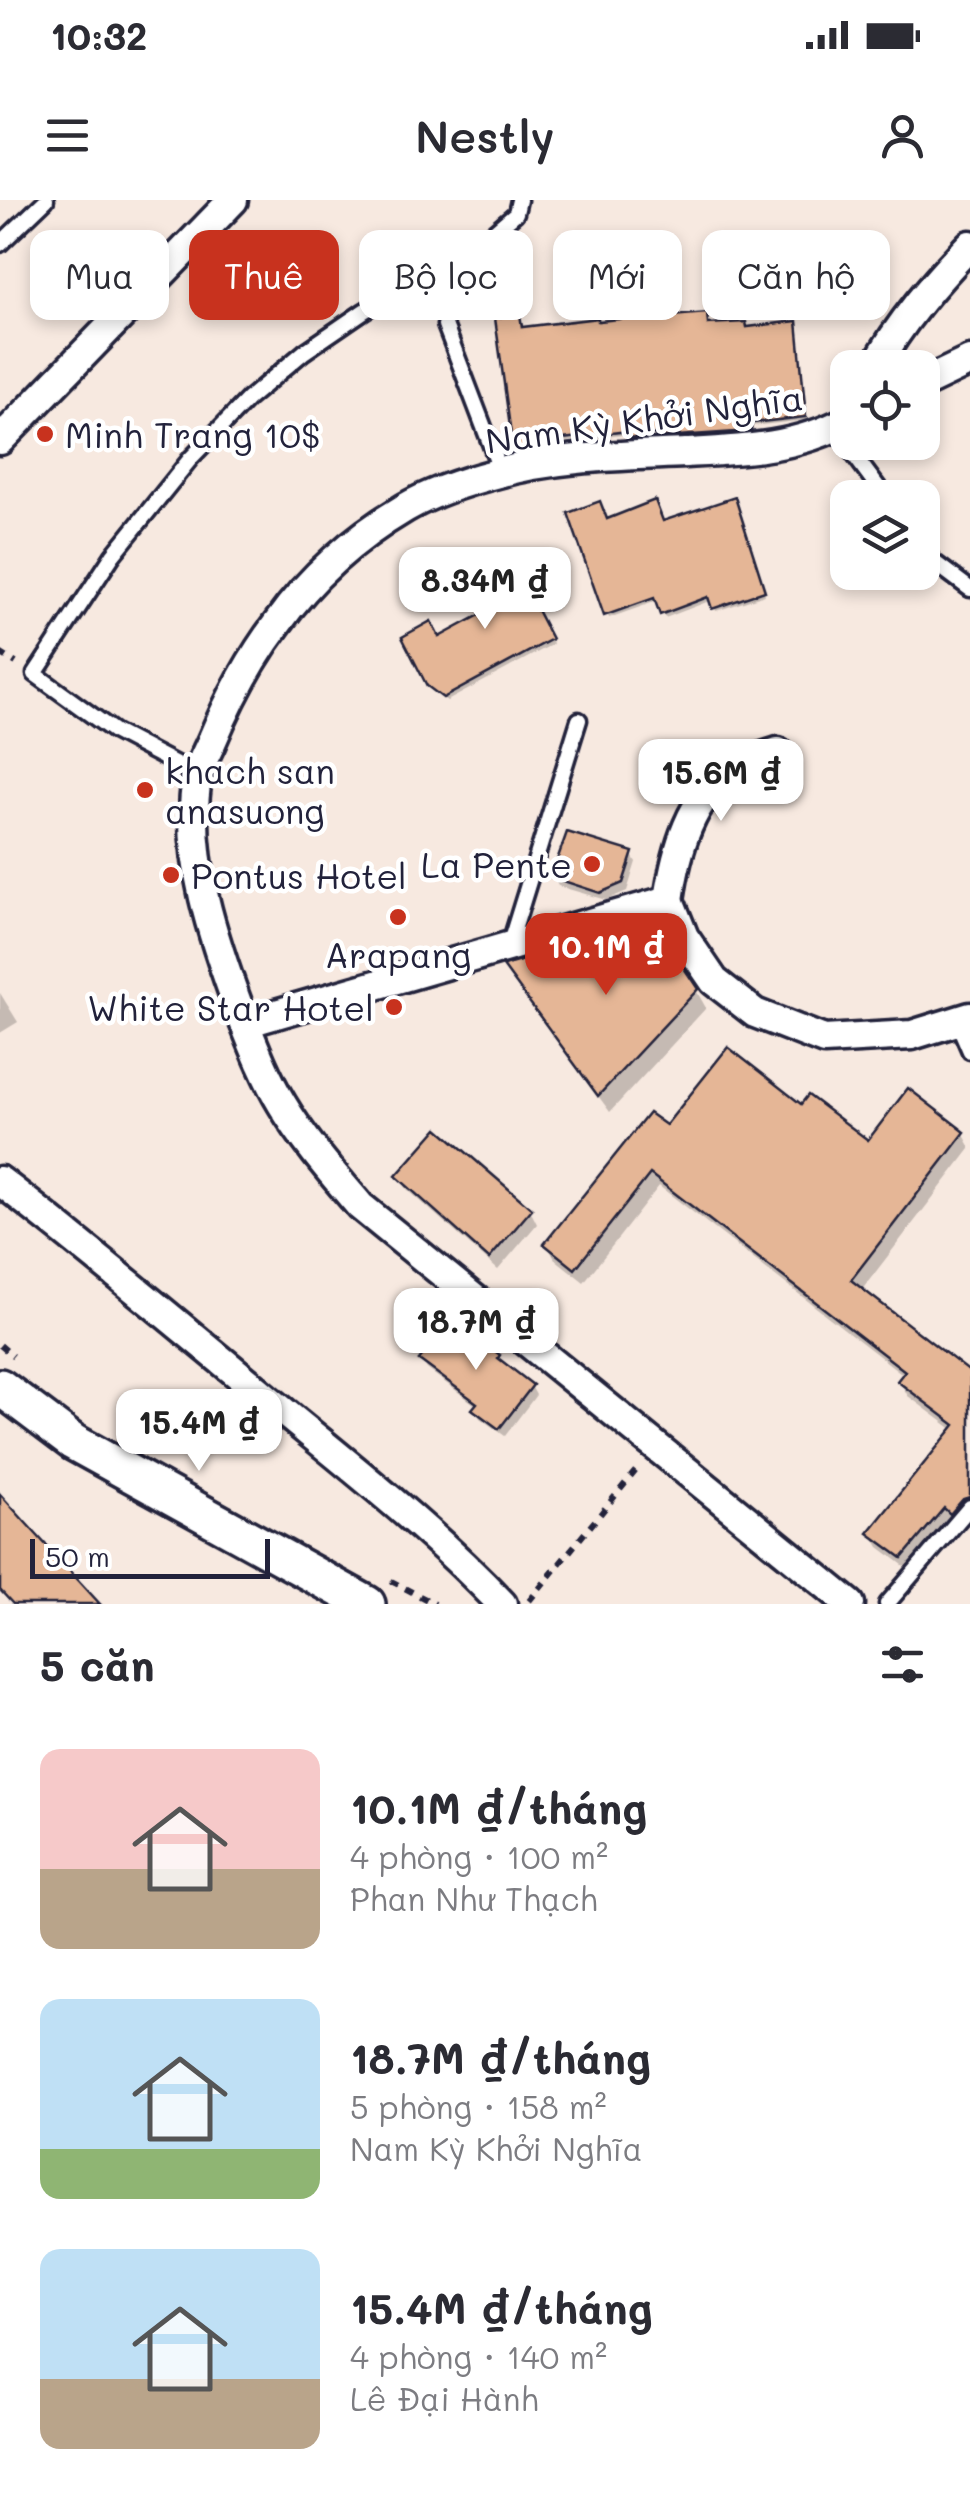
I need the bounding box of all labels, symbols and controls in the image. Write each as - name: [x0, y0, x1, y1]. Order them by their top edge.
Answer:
- text: 10:32: [50, 10, 147, 60]
- text: Nestly: [415, 106, 555, 164]
- icon: menu: [40, 108, 95, 163]
- icon: person: [875, 108, 930, 163]
- chip: Mua: [30, 230, 169, 320]
- chip: Thuê: [189, 230, 339, 320]
- chip: Bộ lọc: [359, 230, 533, 320]
- chip: Mới: [553, 230, 682, 320]
- chip: Căn hộ: [702, 230, 890, 320]
- map controls: [830, 350, 940, 590]
- button: locate: [830, 350, 940, 460]
- street label: Nam Kỳ Khởi Nghĩa: [482, 373, 806, 463]
- place label: Minh Trang 10$: [65, 411, 321, 457]
- marker: Minh Trang 10$: [34, 423, 56, 445]
- button: layers: [830, 480, 940, 590]
- pin: 8.34M ₫: [393, 547, 577, 632]
- text: 8.34M ₫: [421, 558, 549, 600]
- pin: 15.6M ₫: [629, 739, 813, 824]
- place label: khach san anasuong: [165, 747, 335, 833]
- text: 15.6M ₫: [660, 750, 782, 792]
- marker: khach san anasuong: [134, 779, 156, 801]
- place label: La Pente: [421, 841, 572, 887]
- place label: Pontus Hotel: [191, 852, 407, 898]
- marker: La Pente: [581, 853, 603, 875]
- marker: Pontus Hotel: [160, 864, 182, 886]
- marker: Arapang: [387, 906, 409, 928]
- pin: 10.1M ₫: [514, 913, 698, 998]
- text: 10.1M ₫: [547, 924, 665, 966]
- place label: Arapang: [325, 931, 471, 977]
- place label: White Star Hotel: [87, 984, 374, 1030]
- marker: White Star Hotel: [383, 996, 405, 1018]
- pin: 18.7M ₫: [384, 1288, 568, 1373]
- text: 18.7M ₫: [416, 1299, 536, 1341]
- pin: 15.4M ₫: [107, 1389, 291, 1474]
- text: 15.4M ₫: [138, 1400, 260, 1442]
- scale bar: [30, 1534, 270, 1578]
- text: 50 m: [45, 1538, 110, 1574]
- text: 5 căn: [40, 1637, 155, 1692]
- icon: filters: [875, 1637, 930, 1692]
- text: 10.1M ₫/tháng: [350, 1780, 647, 1835]
- icon: home: [120, 1789, 240, 1909]
- text: 4 phòng · 100 m²: [350, 1835, 608, 1877]
- text: Phan Như Thạch: [350, 1877, 598, 1919]
- text: 18.7M ₫/tháng: [350, 2030, 651, 2085]
- icon: home: [120, 2039, 240, 2159]
- text: 5 phòng · 158 m²: [350, 2085, 607, 2127]
- text: Nam Kỳ Khởi Nghĩa: [350, 2127, 642, 2169]
- text: 15.4M ₫/tháng: [350, 2280, 653, 2335]
- icon: home: [120, 2289, 240, 2409]
- text: 4 phòng · 140 m²: [350, 2335, 607, 2377]
- text: Lê Đại Hành: [350, 2377, 538, 2419]

